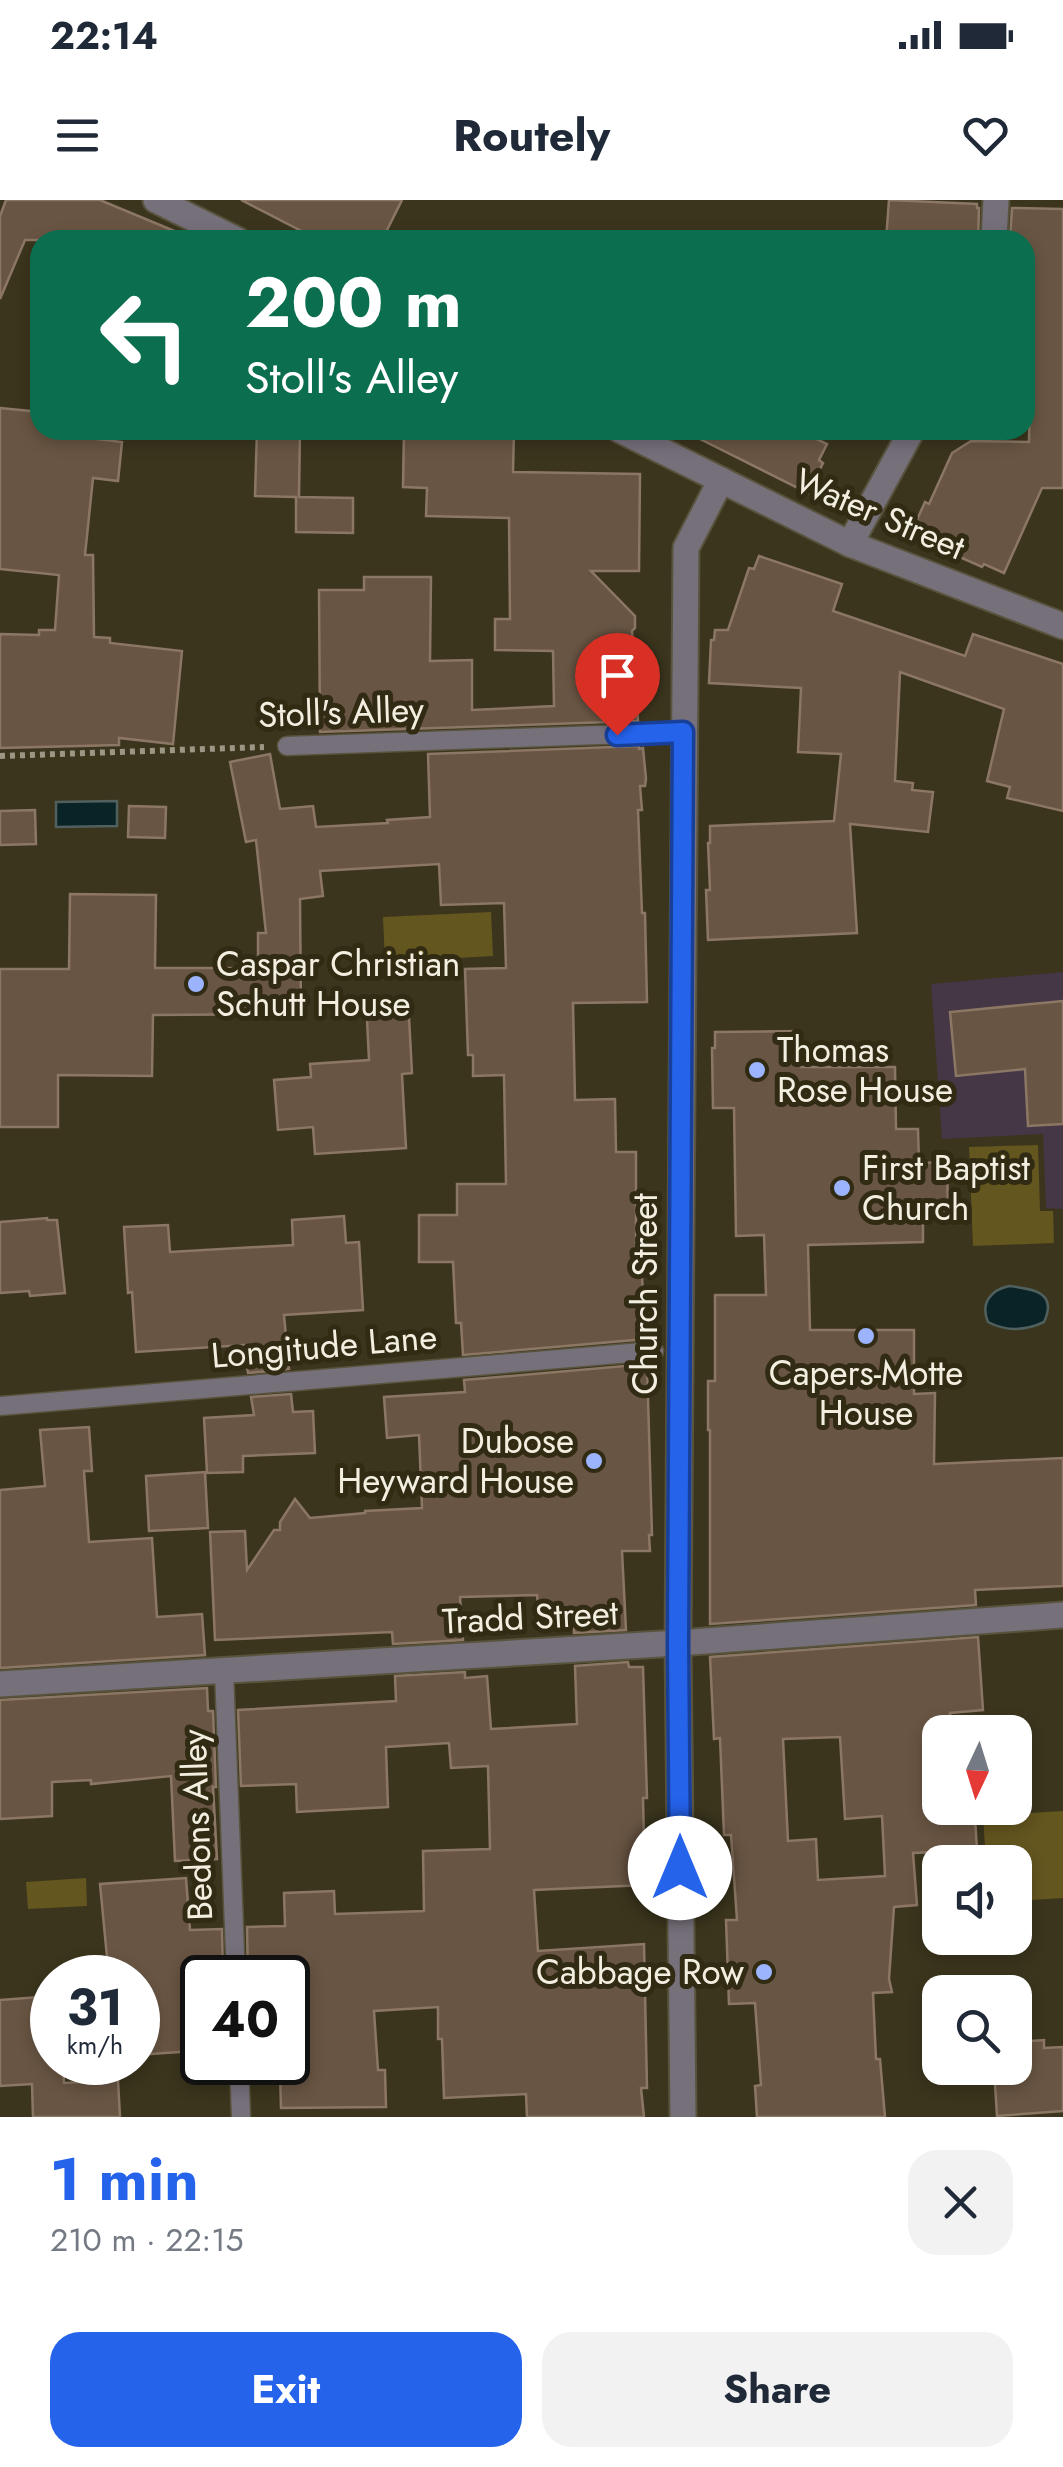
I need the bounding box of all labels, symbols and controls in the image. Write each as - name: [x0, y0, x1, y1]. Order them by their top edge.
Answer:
- text: 22:14: [50, 8, 158, 63]
- text: Routely: [453, 103, 610, 168]
- icon: menu: [50, 108, 105, 163]
- icon: heart: [958, 108, 1013, 163]
- text: 200 m: [245, 252, 462, 353]
- icon: left: [80, 270, 210, 400]
- text: Stoll's Alley: [245, 345, 458, 410]
- street label: Water Street: [787, 456, 973, 572]
- pin: [575, 633, 660, 736]
- icon: arrive: [590, 648, 645, 703]
- street label: Stoll's Alley: [257, 684, 425, 740]
- place label: Caspar Christian Schutt House: [216, 939, 460, 1029]
- marker: Caspar Christian Schutt House: [185, 973, 207, 995]
- place label: Thomas Rose House: [777, 1025, 953, 1115]
- marker: Thomas Rose House: [746, 1059, 768, 1081]
- place label: First Baptist Church: [862, 1143, 1031, 1233]
- marker: First Baptist Church: [831, 1177, 853, 1199]
- street label: Church Street: [620, 1193, 670, 1395]
- street label: Longitude Lane: [209, 1311, 439, 1381]
- marker: Capers-Motte House: [855, 1325, 877, 1347]
- place label: Capers-Motte House: [769, 1348, 963, 1438]
- place label: Dubose Heyward House: [337, 1416, 574, 1506]
- marker: Dubose Heyward House: [583, 1450, 605, 1472]
- street label: Tradd Street: [441, 1587, 620, 1647]
- north arrow: [922, 1715, 1032, 1825]
- map controls: [922, 1715, 1032, 2085]
- street label: Bedons Alley: [169, 1728, 225, 1922]
- position arrow: [628, 1816, 732, 1920]
- button: sound: [922, 1845, 1032, 1955]
- place label: Cabbage Row: [536, 1947, 744, 1997]
- speed limit sign: 40: [180, 1955, 310, 2085]
- marker: Cabbage Row: [753, 1961, 775, 1983]
- text: 31: [67, 1971, 123, 2044]
- button: search: [922, 1975, 1032, 2085]
- text: km/h: [67, 2027, 123, 2063]
- text: 1 min: [50, 2136, 199, 2223]
- button: close: [908, 2150, 1013, 2255]
- text: 210 m · 22:15: [50, 2217, 244, 2263]
- button: Exit: [50, 2332, 522, 2447]
- button: Share: [542, 2332, 1013, 2447]

